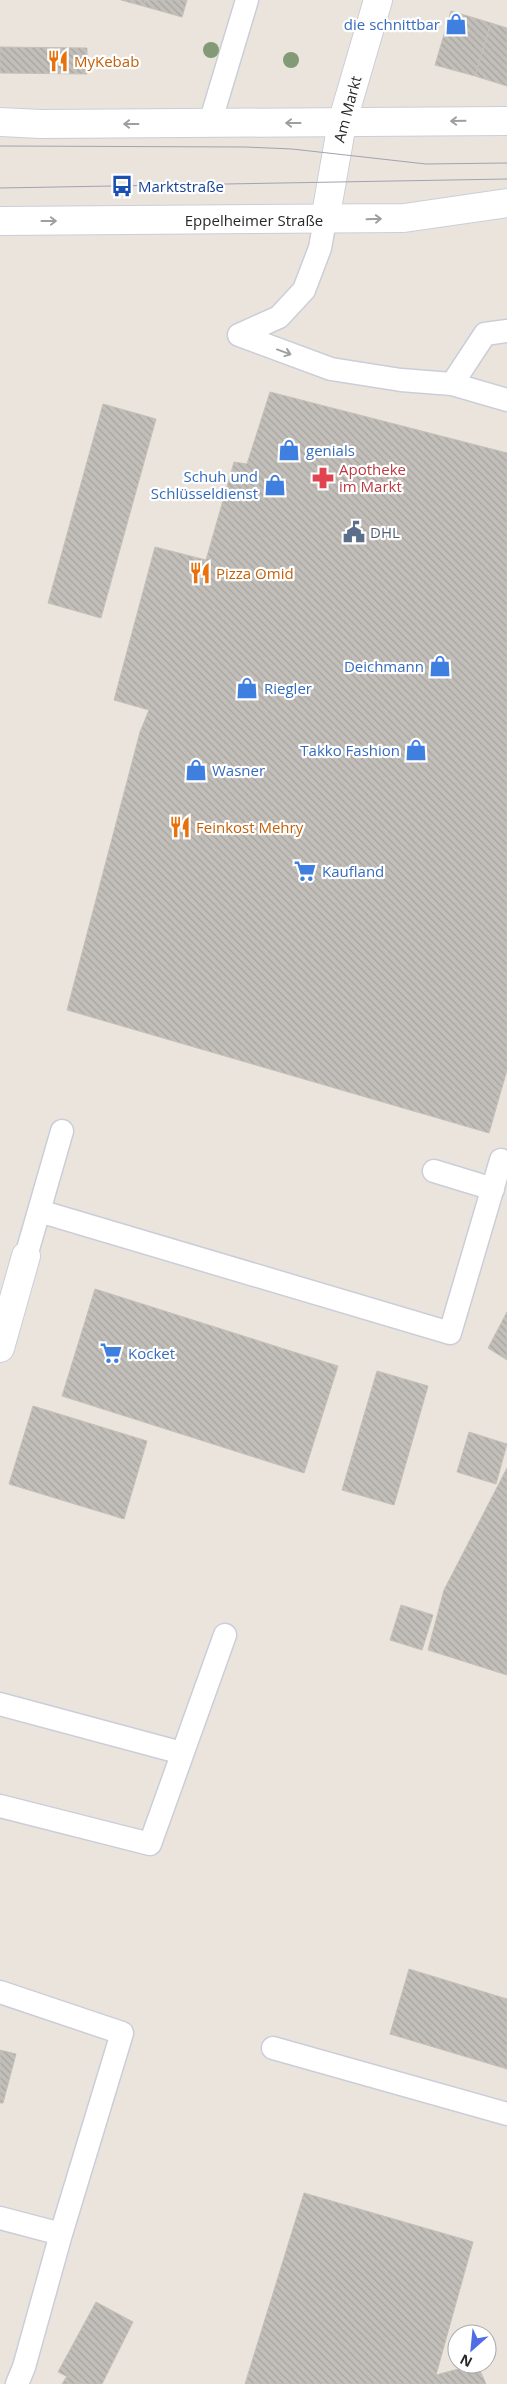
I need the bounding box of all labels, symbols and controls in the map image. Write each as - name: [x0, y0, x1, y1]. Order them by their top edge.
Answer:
- shop icon: die schnittbar: [443, 11, 469, 37]
- place label: die schnittbar: [344, 14, 440, 34]
- restaurant icon: MyKebab: [45, 48, 71, 74]
- place label: MyKebab: [74, 51, 139, 71]
- street label: Am Markt: [328, 73, 366, 145]
- one-way arrow: [451, 116, 467, 126]
- one-way arrow: [285, 118, 302, 128]
- one-way arrow: [123, 119, 139, 129]
- bus stop icon: Marktstraße: [109, 173, 135, 199]
- place label: Marktstraße: [138, 176, 224, 196]
- street label: Eppelheimer Straße: [185, 210, 323, 230]
- one-way arrow: [365, 214, 381, 224]
- one-way arrow: [40, 216, 56, 226]
- one-way arrow: [276, 348, 292, 357]
- shop icon: genials: [276, 437, 302, 463]
- place label: genials: [306, 440, 355, 460]
- place label: Apotheke im Markt: [339, 459, 406, 496]
- pharmacy icon: Apotheke im Markt: [310, 465, 336, 491]
- place label: Schuh und Schlüsseldienst: [151, 466, 258, 503]
- shop icon: Schuh und Schlüsseldienst: [262, 472, 288, 498]
- public building icon: DHL: [341, 519, 367, 545]
- place label: DHL: [370, 522, 400, 542]
- restaurant icon: Pizza Omid: [187, 560, 213, 586]
- place label: Pizza Omid: [216, 563, 294, 583]
- shop icon: Deichmann: [427, 653, 453, 679]
- place label: Deichmann: [344, 656, 424, 676]
- shop icon: Riegler: [234, 675, 260, 701]
- place label: Riegler: [264, 678, 312, 698]
- shop icon: Takko Fashion: [403, 737, 429, 763]
- place label: Takko Fashion: [300, 740, 400, 760]
- shop icon: Wasner: [183, 757, 209, 783]
- place label: Wasner: [212, 760, 265, 780]
- restaurant icon: Feinkost Mehry: [167, 814, 193, 840]
- place label: Feinkost Mehry: [196, 817, 304, 837]
- supermarket icon: Kaufland: [292, 858, 318, 884]
- place label: Kaufland: [322, 861, 384, 881]
- supermarket icon: Kocket: [98, 1340, 124, 1366]
- place label: Kocket: [128, 1343, 175, 1363]
- north arrow: [447, 2324, 497, 2374]
- text: N: [456, 2350, 475, 2372]

